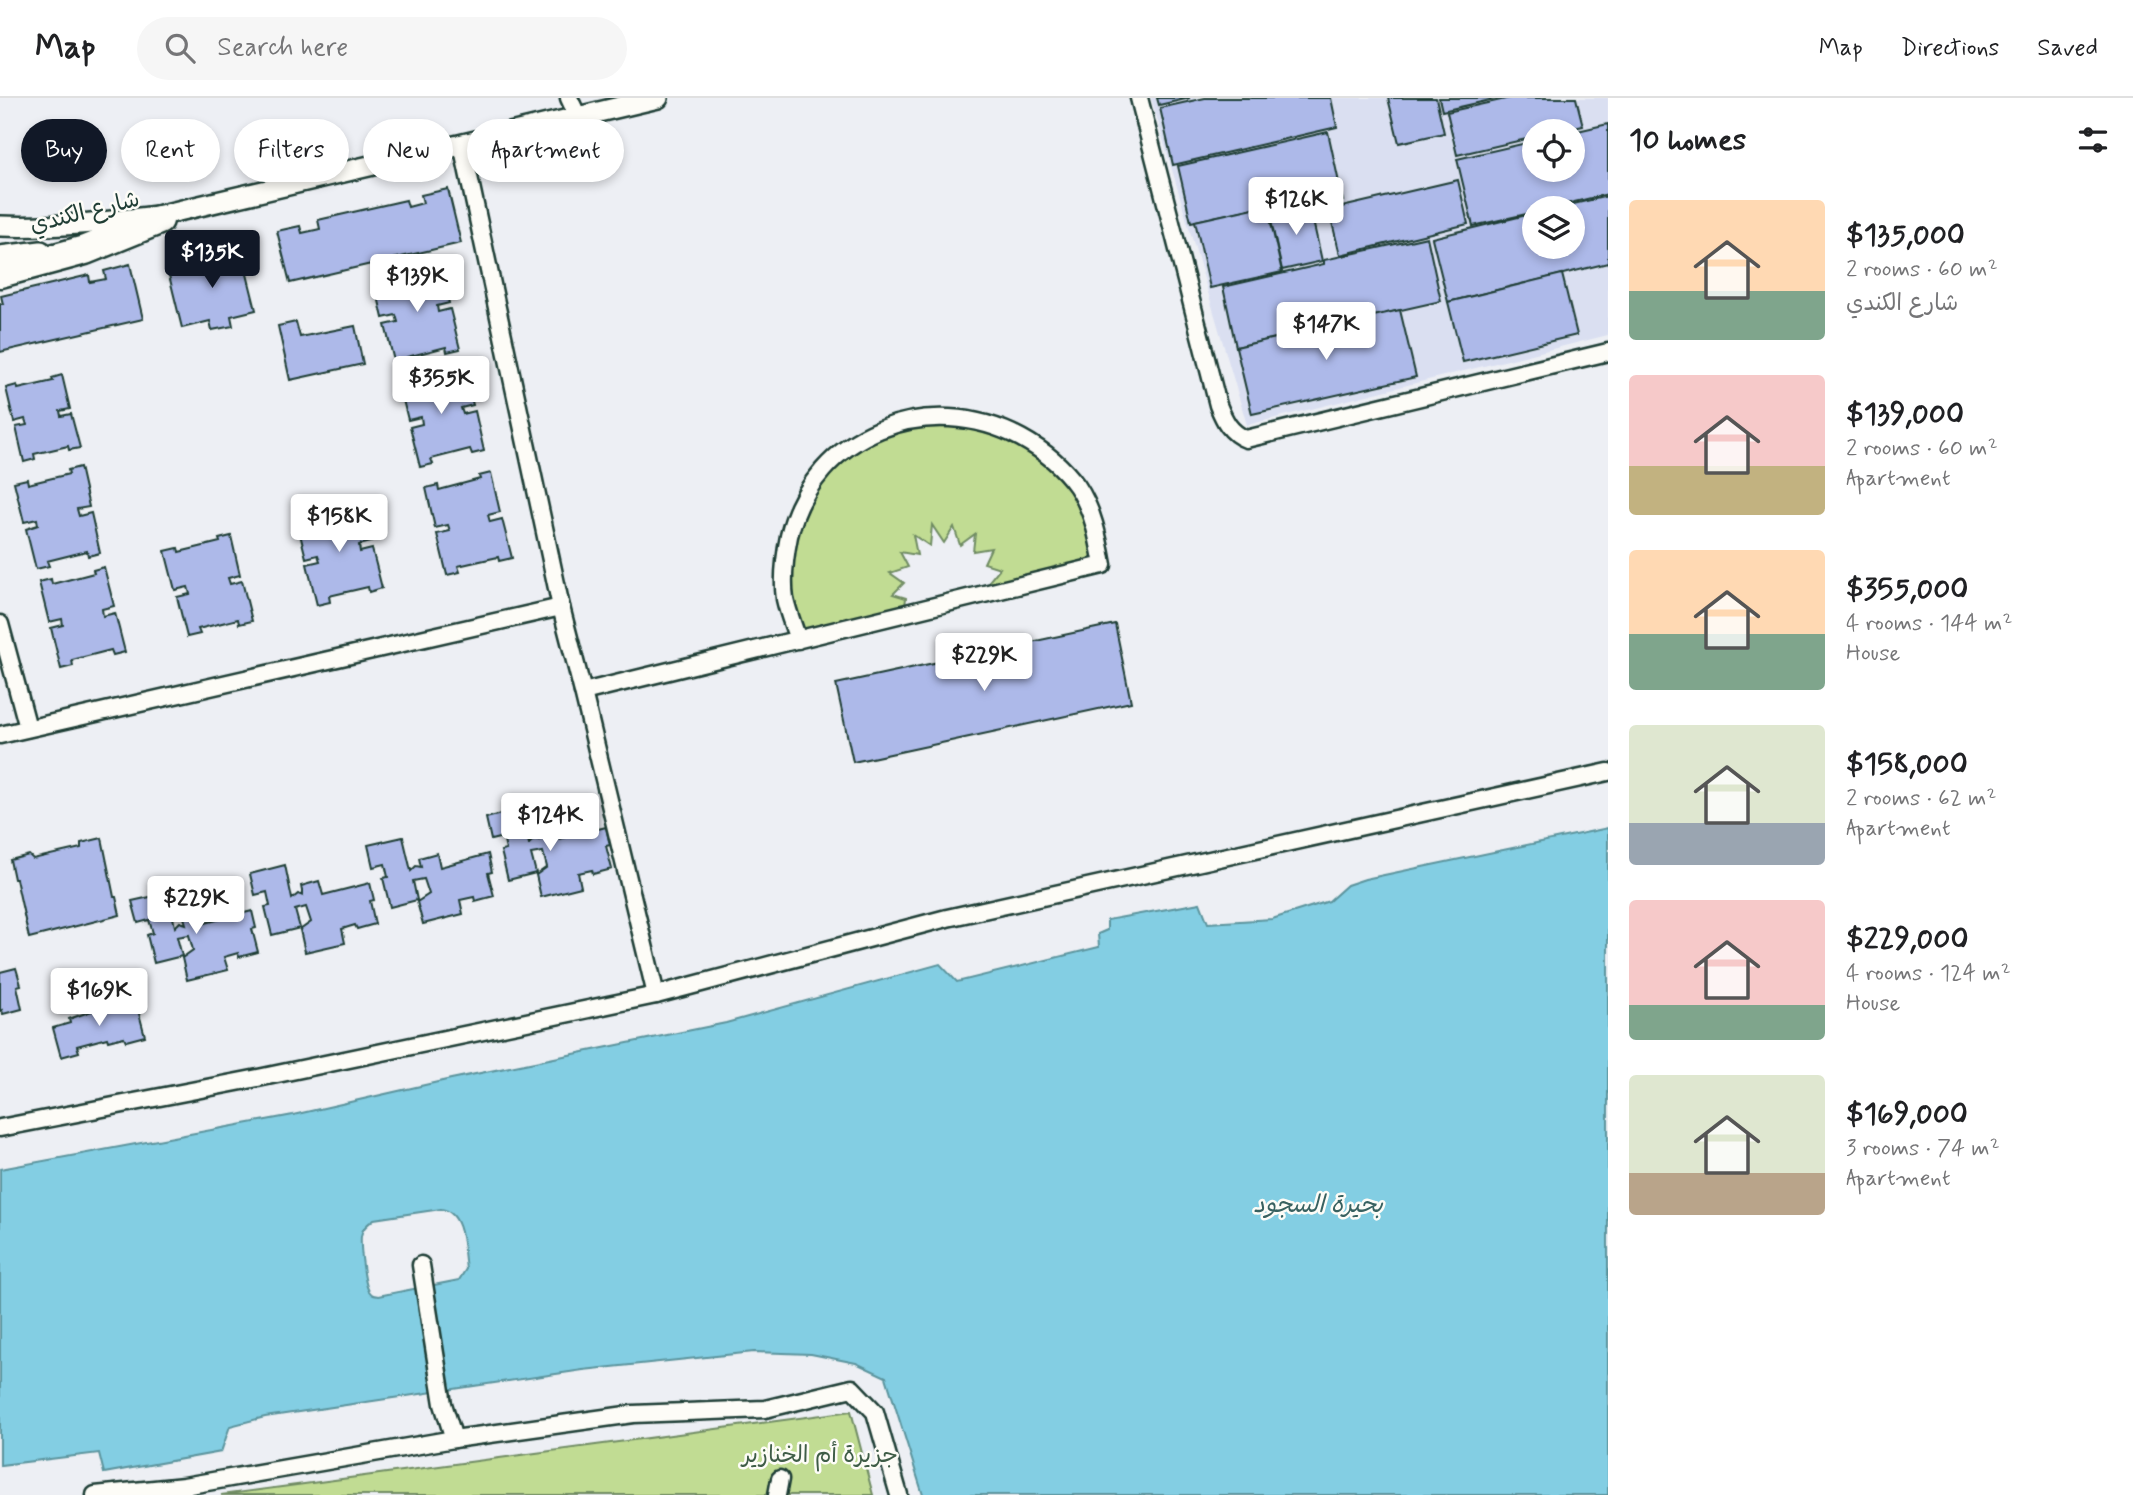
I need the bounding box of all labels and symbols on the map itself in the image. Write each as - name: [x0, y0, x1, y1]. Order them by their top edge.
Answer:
- pin: $126K: [1247, 178, 1345, 237]
- street label: شارع الكندي: [27, 185, 143, 241]
- pin: $135K: [163, 230, 261, 290]
- pin: $139K: [368, 254, 466, 314]
- pin: $147K: [1277, 302, 1375, 362]
- pin: $355K: [392, 356, 490, 416]
- pin: $158K: [290, 494, 388, 554]
- pin: $229K: [935, 634, 1033, 693]
- pin: $124K: [501, 794, 599, 853]
- pin: $229K: [147, 876, 245, 936]
- pin: $169K: [50, 968, 148, 1028]
- water label: بحيرة السجود: [1253, 1190, 1384, 1221]
- park label: جزيرة أم الخنازير: [740, 1440, 898, 1472]

